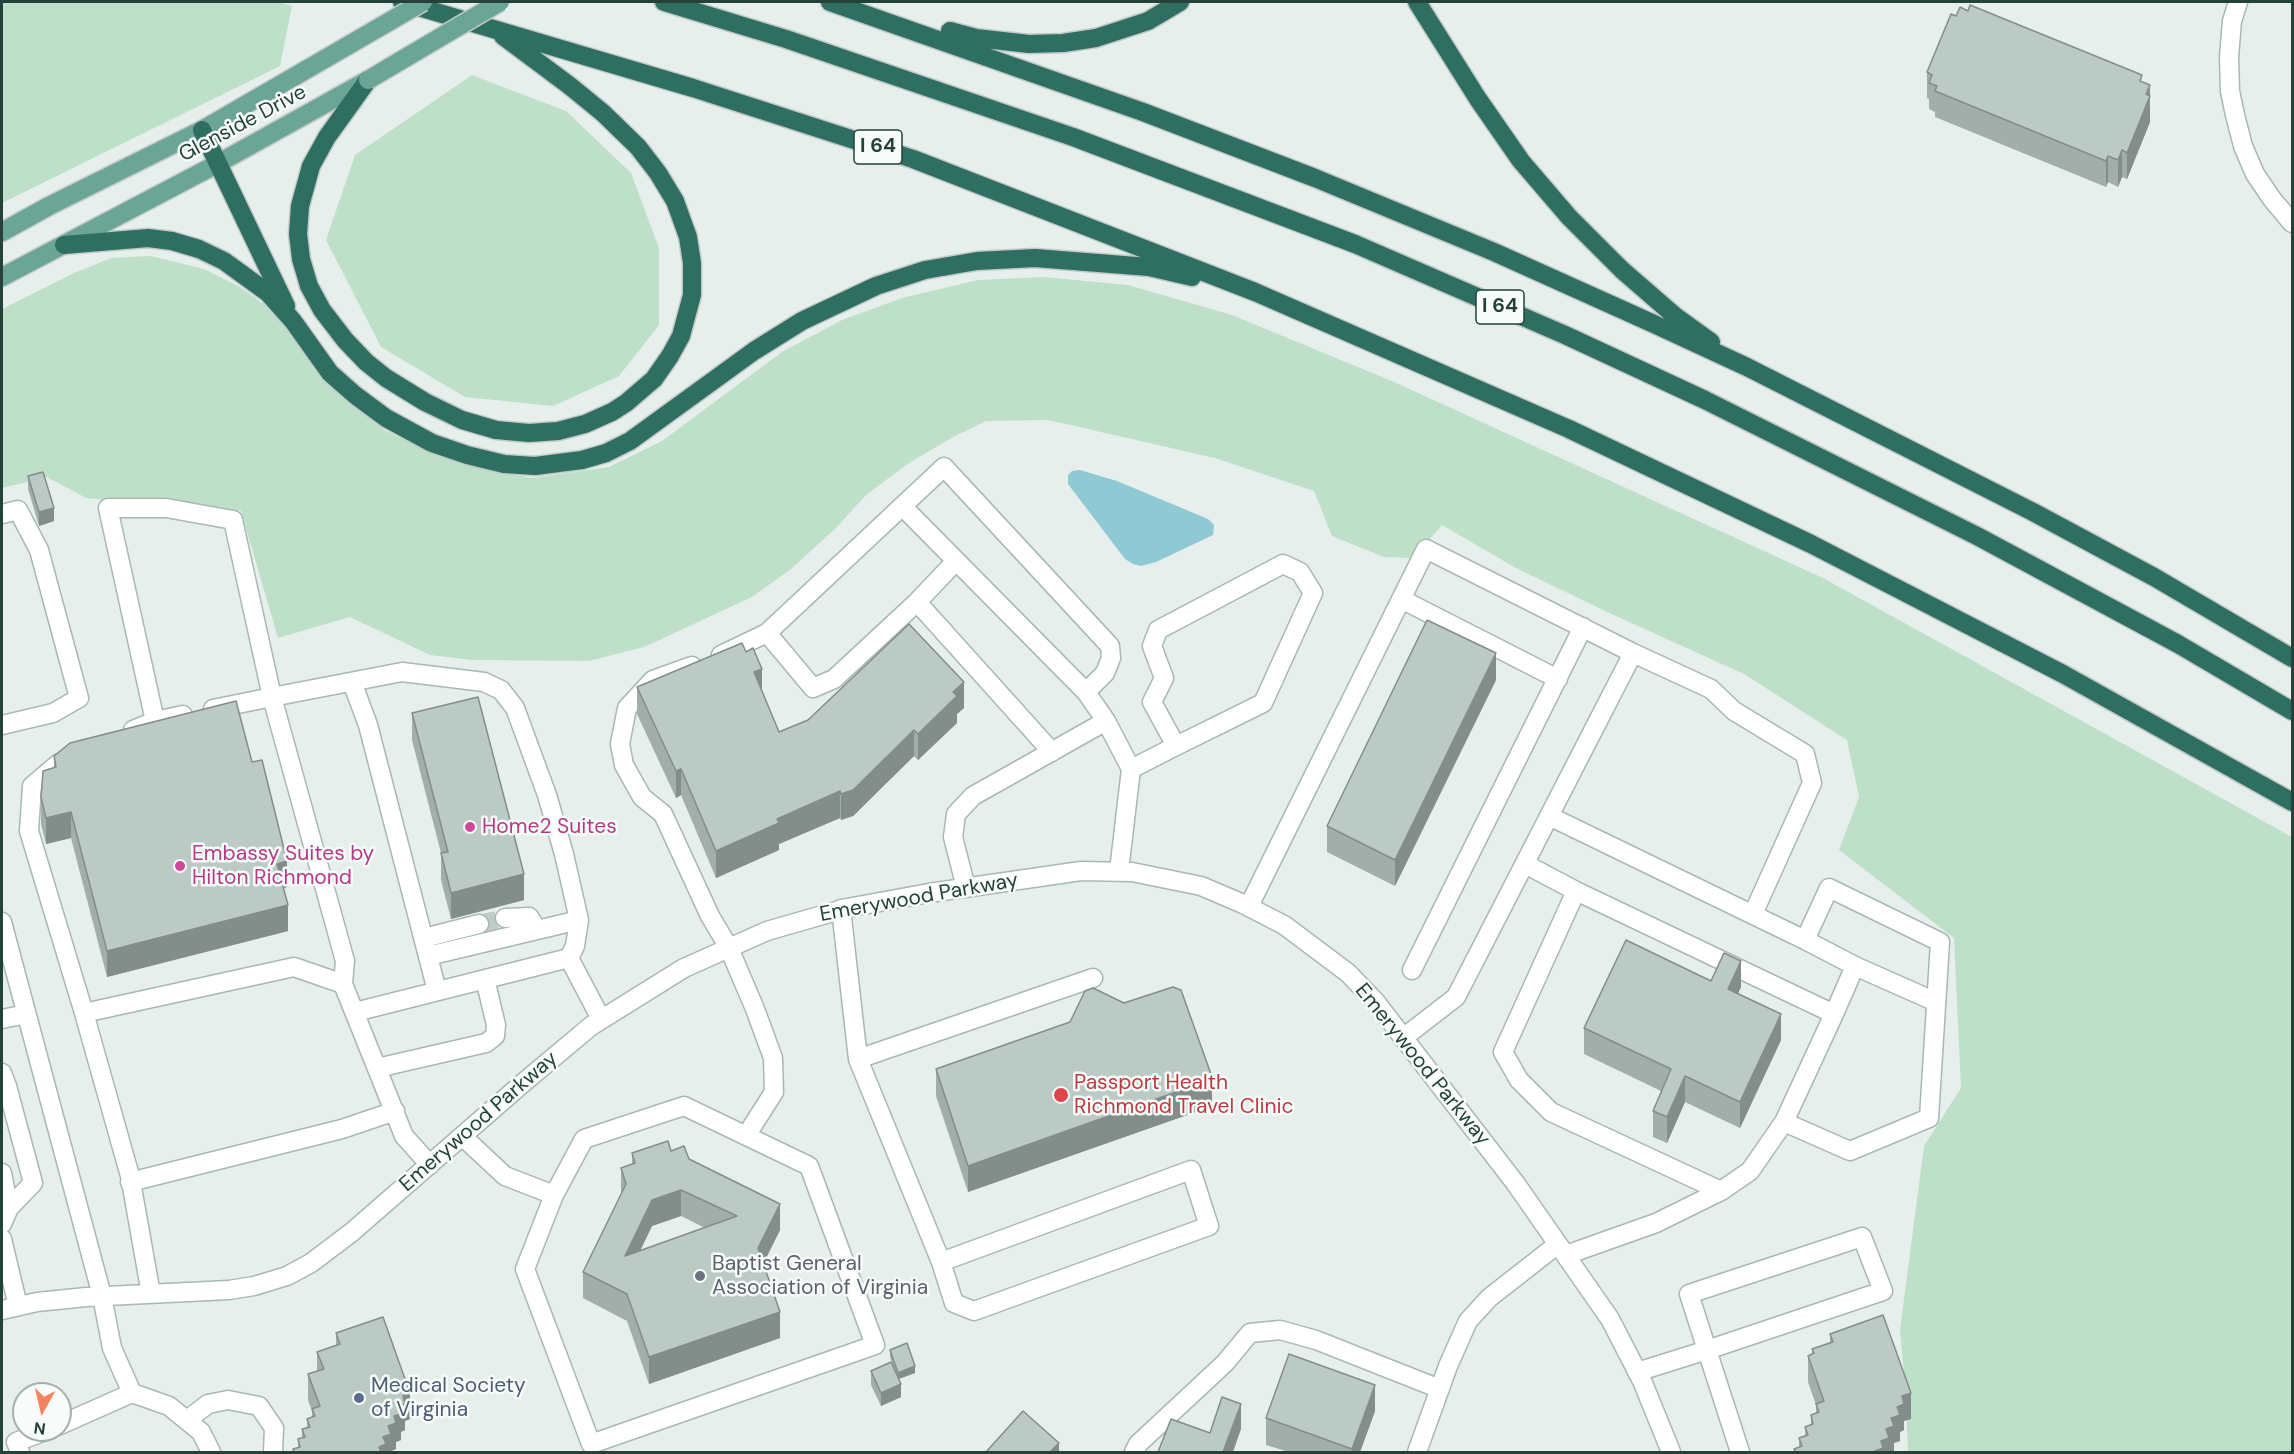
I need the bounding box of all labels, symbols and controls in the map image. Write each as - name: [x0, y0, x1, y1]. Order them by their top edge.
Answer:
- street label: Glenside Drive: [175, 80, 311, 168]
- road number: I 64: [854, 130, 902, 164]
- road number: I 64: [1476, 290, 1524, 324]
- place label: Home2 Suites: [482, 814, 617, 840]
- marker: Home2 Suites: [463, 820, 477, 834]
- place label: Embassy Suites by Hilton Richmond: [192, 841, 374, 891]
- marker: Embassy Suites by Hilton Richmond: [173, 859, 187, 873]
- street label: Emerywood Parkway: [818, 868, 1020, 928]
- street label: Emerywood Parkway: [1349, 979, 1495, 1151]
- street label: Emerywood Parkway: [395, 1047, 563, 1197]
- place label: Passport Health Richmond Travel Clinic: [1074, 1070, 1294, 1120]
- marker: Passport Health Richmond Travel Clinic: [1052, 1086, 1070, 1104]
- place label: Baptist General Association of Virginia: [712, 1251, 928, 1301]
- marker: Baptist General Association of Virginia: [693, 1269, 707, 1283]
- place label: Medical Society of Virginia: [371, 1373, 526, 1423]
- north arrow: [12, 1382, 72, 1442]
- marker: Medical Society of Virginia: [352, 1391, 366, 1405]
- text: N: [32, 1417, 47, 1440]

